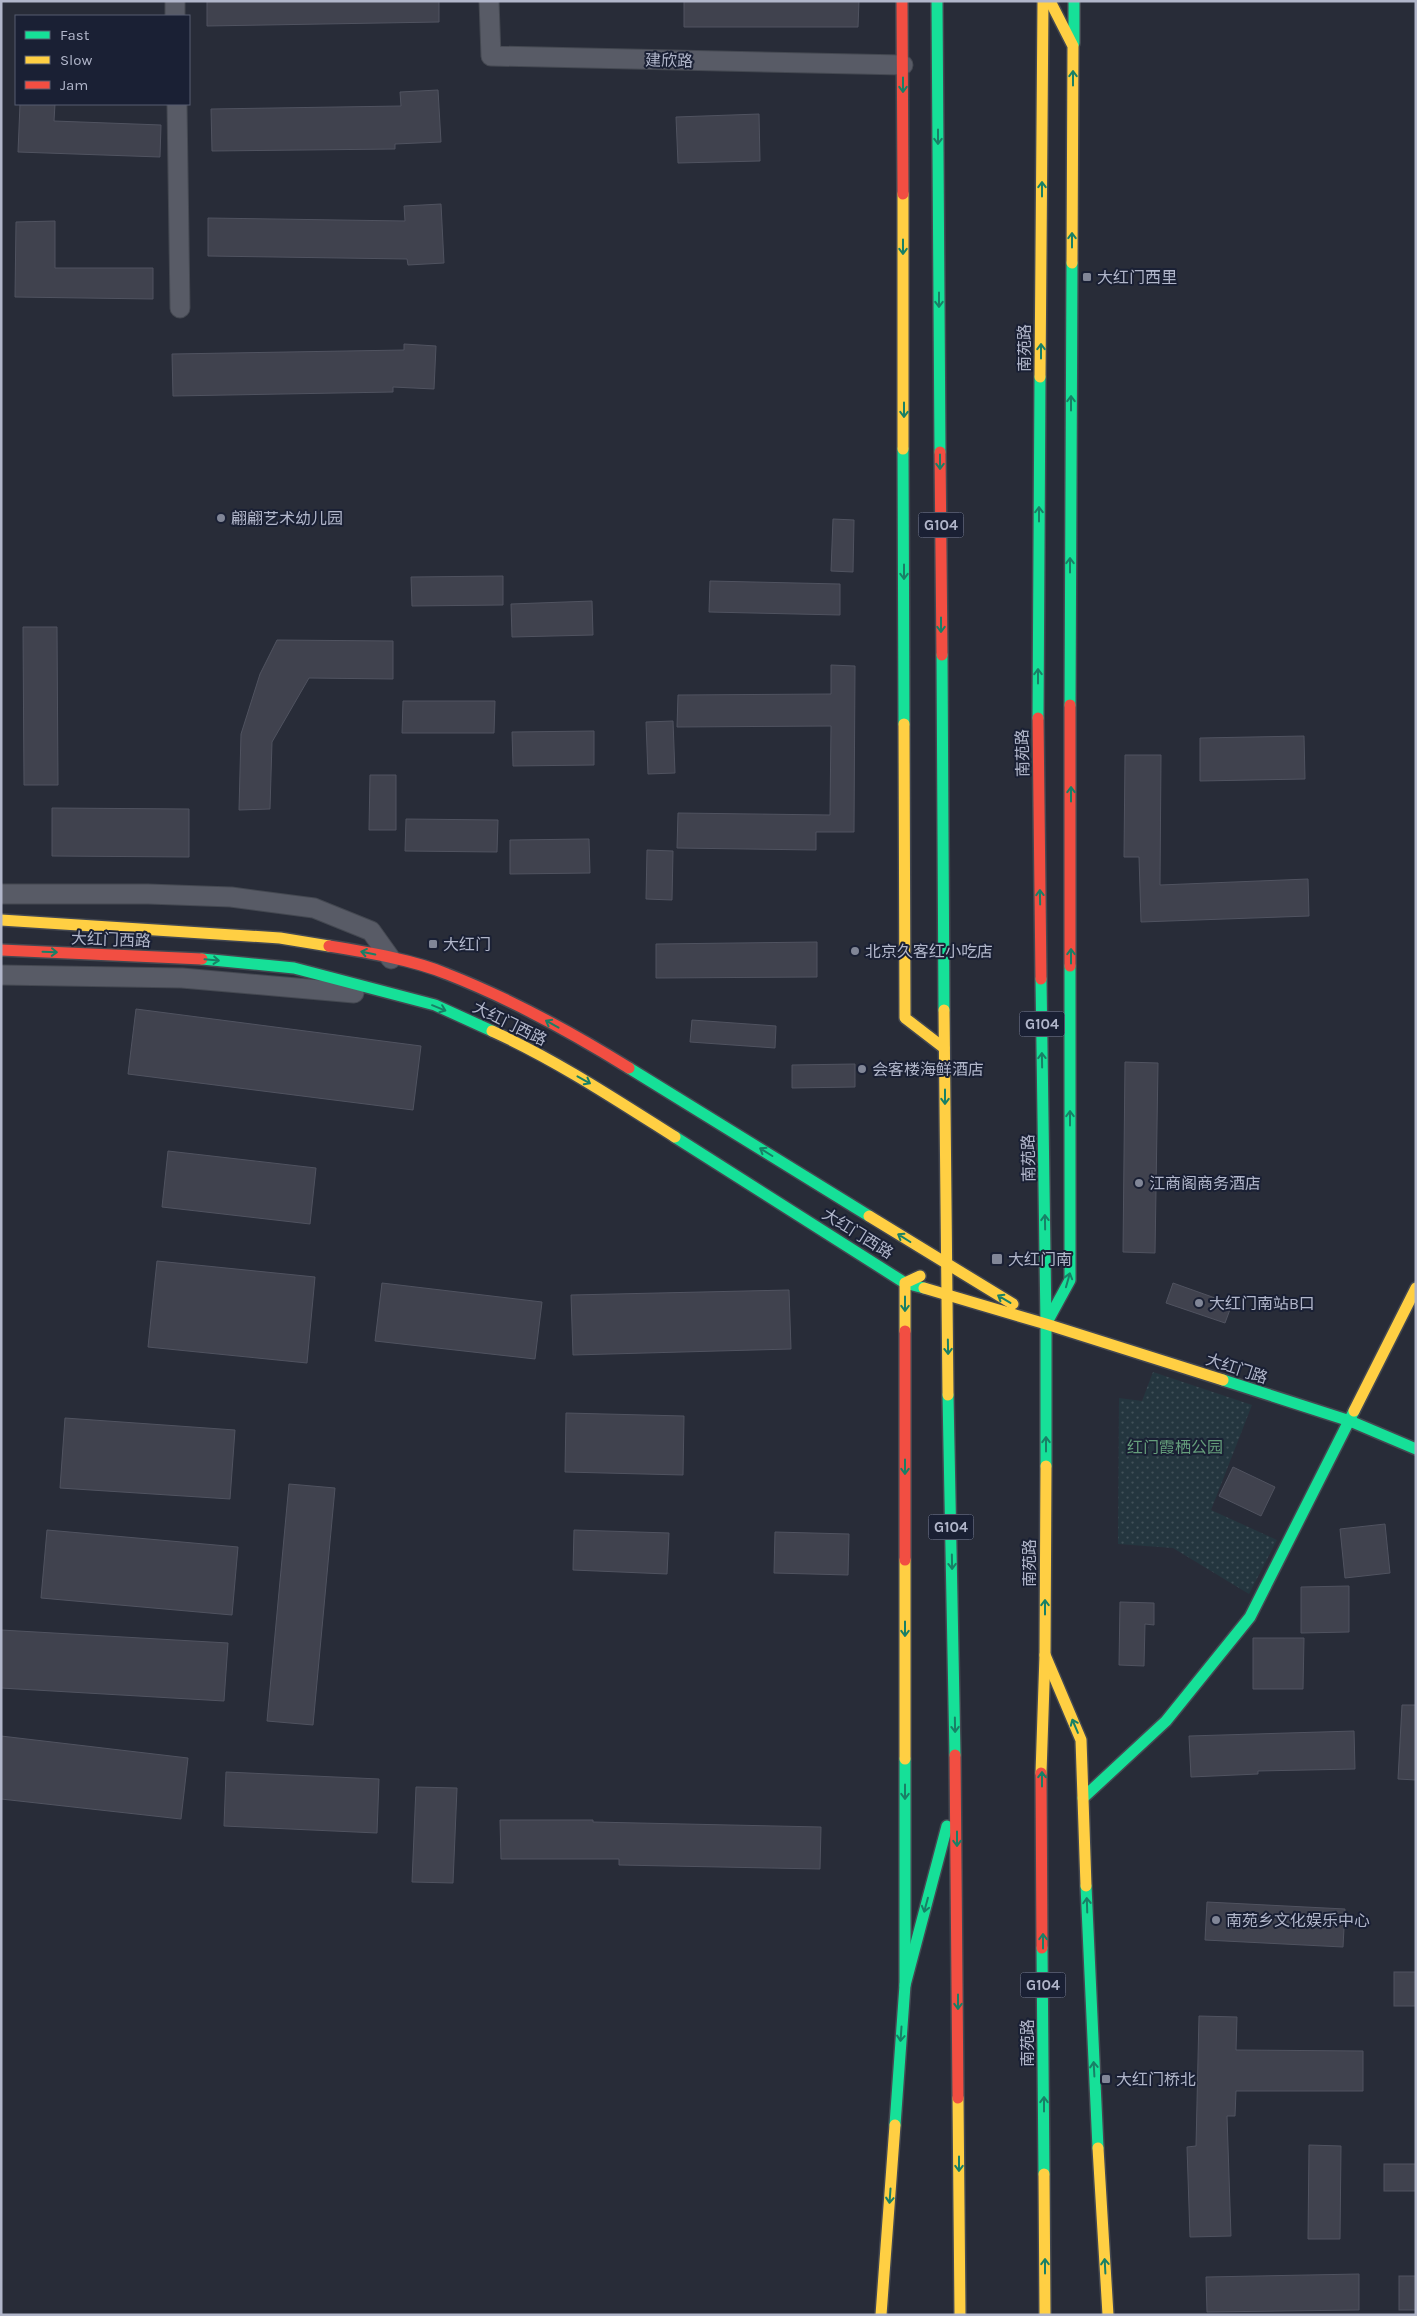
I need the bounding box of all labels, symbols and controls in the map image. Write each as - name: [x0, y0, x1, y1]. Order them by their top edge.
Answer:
- legend: [15, 15, 190, 105]
- text: Fast: [60, 26, 90, 44]
- text: Slow: [60, 51, 92, 69]
- street label: 建欣路: [645, 51, 693, 70]
- one-way arrow: [1068, 70, 1078, 86]
- text: Jam: [60, 76, 88, 94]
- one-way arrow: [898, 76, 908, 93]
- one-way arrow: [933, 129, 943, 145]
- one-way arrow: [1037, 181, 1047, 198]
- one-way arrow: [1067, 233, 1077, 249]
- one-way arrow: [898, 239, 908, 255]
- place label: 大红门西里: [1097, 268, 1177, 287]
- marker: 大红门西里: [1081, 271, 1093, 283]
- one-way arrow: [934, 292, 944, 308]
- street label: 南苑路: [1015, 324, 1034, 372]
- one-way arrow: [1036, 344, 1046, 360]
- one-way arrow: [1067, 395, 1076, 411]
- one-way arrow: [899, 402, 909, 418]
- one-way arrow: [935, 454, 945, 470]
- one-way arrow: [1034, 506, 1044, 522]
- place label: 翩翩艺术幼儿园: [231, 509, 343, 528]
- marker: 翩翩艺术幼儿园: [215, 512, 227, 524]
- road number: G104: [918, 512, 964, 538]
- one-way arrow: [1065, 558, 1075, 574]
- one-way arrow: [899, 564, 909, 580]
- one-way arrow: [936, 616, 946, 633]
- one-way arrow: [1033, 669, 1043, 685]
- street label: 南苑路: [1013, 729, 1032, 777]
- one-way arrow: [1066, 786, 1076, 802]
- one-way arrow: [1035, 890, 1045, 906]
- street label: 大红门西路: [71, 929, 151, 950]
- place label: 大红门: [443, 935, 491, 954]
- marker: 大红门: [427, 938, 439, 950]
- place label: 北京久客红小吃店: [865, 942, 993, 961]
- marker: 北京久客红小吃店: [849, 945, 861, 957]
- one-way arrow: [42, 948, 58, 957]
- one-way arrow: [361, 948, 377, 958]
- one-way arrow: [1066, 948, 1076, 964]
- one-way arrow: [204, 955, 220, 964]
- street label: 大红门西路: [470, 997, 550, 1050]
- one-way arrow: [431, 1003, 446, 1013]
- road number: G104: [1020, 1012, 1064, 1036]
- one-way arrow: [545, 1018, 560, 1028]
- one-way arrow: [1038, 1052, 1047, 1068]
- place label: 会客楼海鲜酒店: [872, 1060, 984, 1079]
- marker: 会客楼海鲜酒店: [856, 1063, 868, 1075]
- one-way arrow: [576, 1076, 591, 1085]
- one-way arrow: [940, 1088, 950, 1104]
- one-way arrow: [1065, 1111, 1075, 1127]
- street label: 南苑路: [1019, 1134, 1038, 1182]
- one-way arrow: [760, 1147, 774, 1157]
- place label: 江商阁商务酒店: [1149, 1174, 1261, 1193]
- marker: 江商阁商务酒店: [1133, 1177, 1145, 1189]
- street label: 大红门西路: [819, 1204, 897, 1263]
- one-way arrow: [1040, 1215, 1050, 1231]
- one-way arrow: [898, 1232, 912, 1242]
- place label: 大红门南: [1008, 1250, 1072, 1269]
- marker: 大红门南: [990, 1252, 1004, 1266]
- one-way arrow: [1063, 1273, 1073, 1289]
- one-way arrow: [998, 1293, 1012, 1303]
- place label: 大红门南站B口: [1209, 1294, 1315, 1313]
- one-way arrow: [900, 1296, 910, 1312]
- marker: 大红门南站B口: [1193, 1297, 1205, 1309]
- one-way arrow: [943, 1339, 952, 1355]
- street label: 大红门路: [1203, 1350, 1270, 1387]
- one-way arrow: [1041, 1436, 1051, 1452]
- park label: 红门霞栖公园: [1127, 1438, 1223, 1457]
- one-way arrow: [900, 1458, 910, 1474]
- road number: G104: [928, 1514, 974, 1540]
- street label: 南苑路: [1020, 1539, 1039, 1587]
- one-way arrow: [947, 1554, 957, 1570]
- one-way arrow: [1040, 1599, 1050, 1615]
- one-way arrow: [900, 1620, 910, 1637]
- one-way arrow: [950, 1716, 960, 1732]
- one-way arrow: [1070, 1719, 1080, 1734]
- one-way arrow: [1037, 1771, 1046, 1787]
- one-way arrow: [900, 1783, 910, 1799]
- one-way arrow: [952, 1830, 962, 1847]
- one-way arrow: [921, 1897, 930, 1913]
- one-way arrow: [1082, 1897, 1091, 1913]
- place label: 南苑乡文化娱乐中心: [1226, 1911, 1370, 1930]
- marker: 南苑乡文化娱乐中心: [1210, 1914, 1222, 1926]
- one-way arrow: [1038, 1933, 1048, 1950]
- road number: G104: [1020, 1972, 1066, 1998]
- one-way arrow: [953, 1993, 963, 2009]
- street label: 南苑路: [1018, 2019, 1037, 2067]
- one-way arrow: [897, 2026, 906, 2042]
- one-way arrow: [1089, 2061, 1098, 2077]
- place label: 大红门桥北: [1116, 2070, 1196, 2089]
- marker: 大红门桥北: [1100, 2073, 1112, 2085]
- one-way arrow: [1039, 2096, 1049, 2112]
- one-way arrow: [954, 2156, 964, 2172]
- one-way arrow: [885, 2188, 894, 2204]
- one-way arrow: [1040, 2258, 1050, 2274]
- one-way arrow: [1100, 2258, 1109, 2274]

